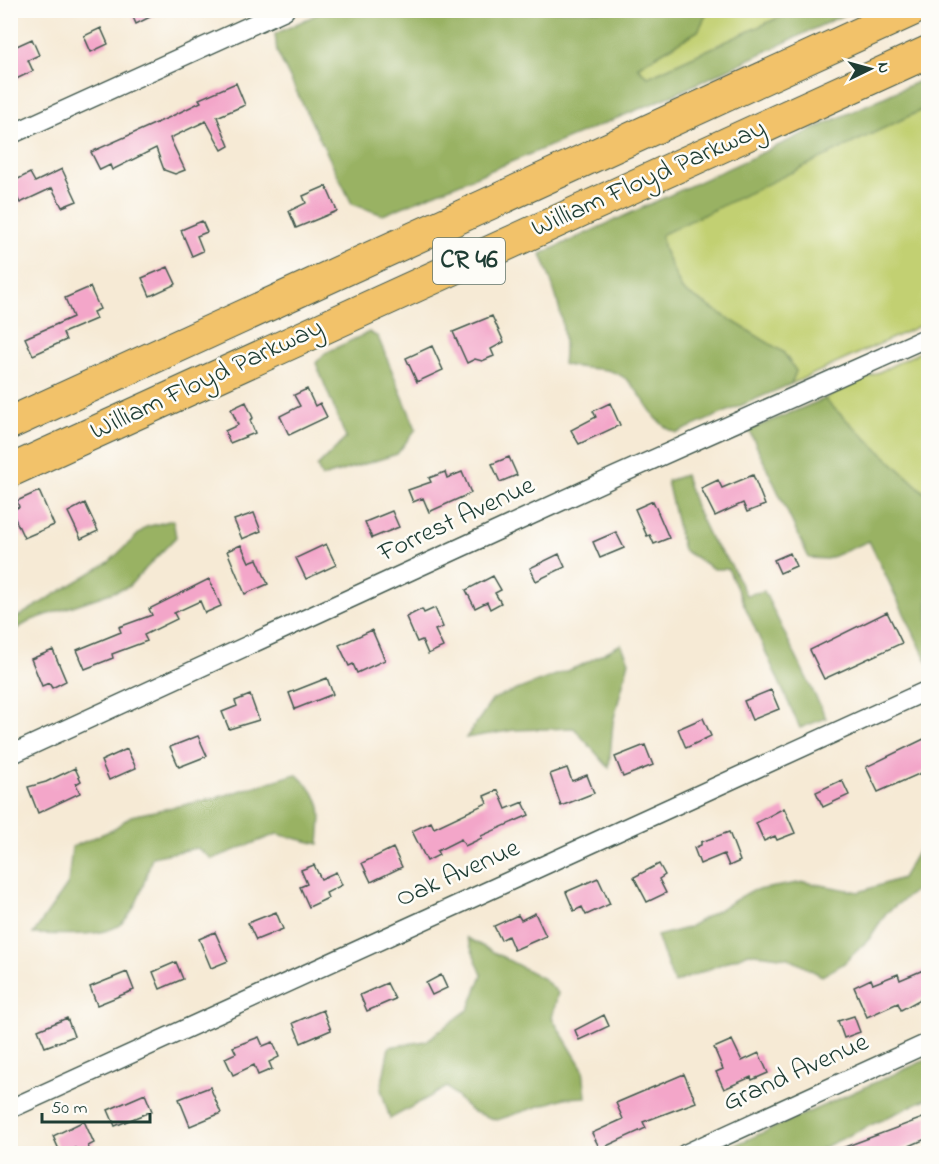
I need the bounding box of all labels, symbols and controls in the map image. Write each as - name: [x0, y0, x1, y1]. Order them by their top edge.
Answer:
- north arrow: [840, 39, 900, 99]
- text: N: [871, 61, 895, 74]
- street label: William Floyd Parkway: [525, 110, 773, 248]
- road number: CR 46: [433, 238, 505, 284]
- street label: William Floyd Parkway: [84, 309, 330, 451]
- street label: Forrest Avenue: [372, 466, 542, 574]
- street label: Oak Avenue: [390, 829, 527, 919]
- street label: Grand Avenue: [717, 1023, 876, 1123]
- scale bar: [42, 1086, 150, 1124]
- text: 50 m: [51, 1096, 88, 1122]

